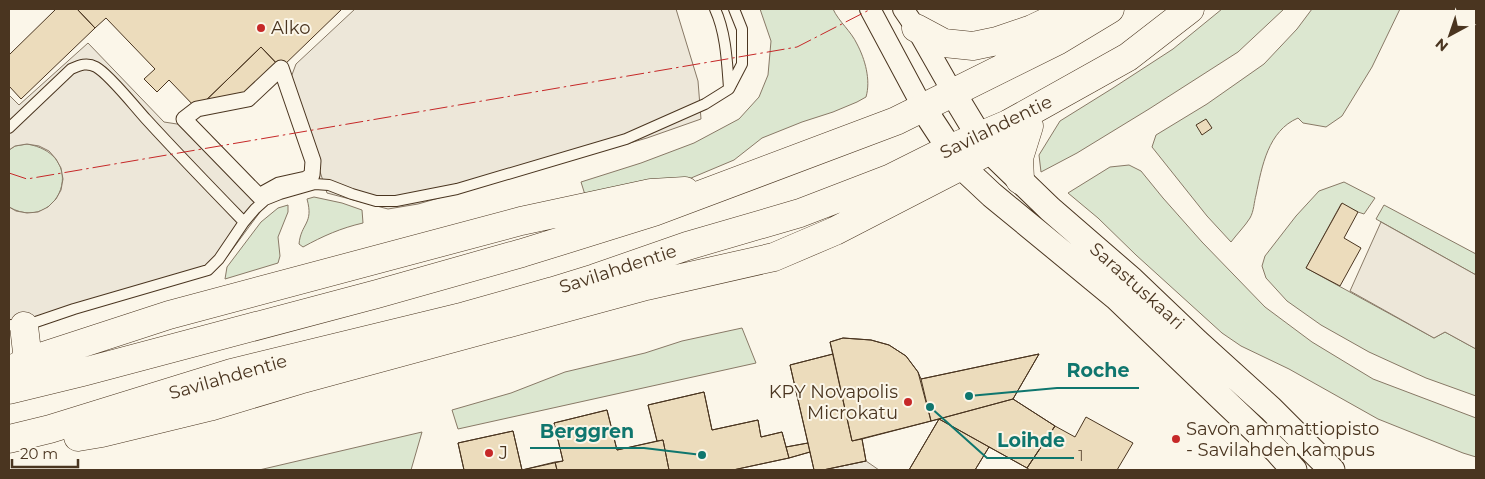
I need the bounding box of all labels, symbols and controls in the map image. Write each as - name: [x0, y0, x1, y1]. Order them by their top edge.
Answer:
- north arrow: [1425, 10, 1475, 60]
- place label: Alko: [271, 17, 310, 39]
- marker: Alko: [255, 22, 267, 34]
- text: N: [1432, 34, 1452, 55]
- street label: Savilahdentie: [936, 90, 1056, 164]
- street label: Sarastuskaari: [1085, 238, 1189, 334]
- street label: Savilahdentie: [557, 240, 680, 298]
- street label: Savilahdentie: [166, 350, 290, 404]
- callout: Roche: [1057, 354, 1139, 388]
- text: Roche: [1067, 359, 1129, 382]
- place label: KPY Novapolis Microkatu: [769, 381, 898, 424]
- marker: KPY Novapolis Microkatu: [902, 396, 914, 408]
- callout: Berggren: [530, 414, 644, 448]
- place label: Savon ammattiopisto - Savilahden kampus: [1186, 418, 1379, 461]
- text: Berggren: [540, 420, 634, 443]
- callout: Loihde: [987, 424, 1074, 458]
- text: Loihde: [997, 429, 1065, 452]
- marker: Savon ammattiopisto - Savilahden kampus: [1170, 433, 1182, 445]
- scale bar: [12, 436, 79, 468]
- place label: J: [498, 442, 508, 464]
- text: 20 m: [20, 444, 58, 463]
- house number: 1: [1078, 446, 1084, 465]
- marker: J: [483, 447, 495, 459]

